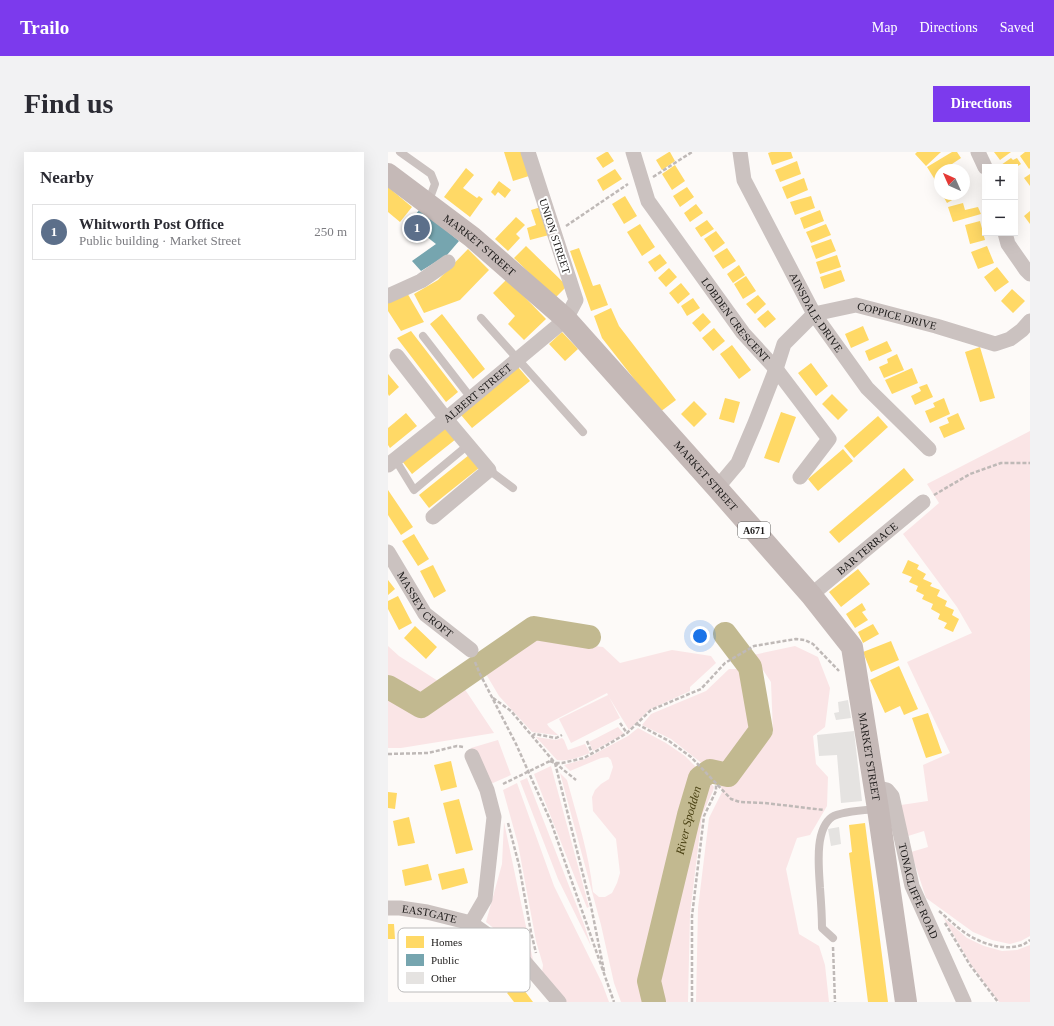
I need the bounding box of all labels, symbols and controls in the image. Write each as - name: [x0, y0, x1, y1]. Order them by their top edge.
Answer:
- text: Trailo: [20, 17, 69, 38]
- text: Map: [872, 20, 897, 35]
- text: Directions: [919, 20, 978, 35]
- text: Saved: [1000, 20, 1034, 35]
- button: Directions: [933, 86, 1030, 122]
- text: Find us: [24, 88, 114, 119]
- north arrow: [934, 164, 970, 200]
- map controls: [982, 164, 1018, 236]
- button: +: [982, 164, 1018, 200]
- text: Nearby: [40, 168, 94, 187]
- street label: UNION STREET: [537, 197, 573, 275]
- button: −: [982, 200, 1018, 236]
- street label: MARKET STREET: [441, 212, 518, 278]
- pin: 1: [404, 213, 430, 243]
- text: Whitworth Post Office: [79, 216, 224, 232]
- text: 1: [51, 224, 57, 239]
- text: 250 m: [314, 224, 347, 239]
- text: Public building · Market Street: [79, 233, 241, 248]
- street label: AINSDALE DRIVE: [787, 270, 845, 355]
- street label: LOBDEN CRESCENT: [699, 275, 773, 365]
- street label: COPPICE DRIVE: [856, 300, 938, 332]
- street label: ALBERT STREET: [441, 361, 514, 425]
- street label: MARKET STREET: [672, 438, 740, 513]
- street label: BAR TERRACE: [834, 519, 900, 577]
- road number: A671: [738, 522, 770, 538]
- street label: MASSEY CROFT: [395, 569, 456, 640]
- your location: [690, 626, 710, 646]
- street label: MARKET STREET: [857, 711, 883, 802]
- water label: River Spodden: [672, 784, 704, 857]
- street label: TONACLIFFE ROAD: [897, 842, 941, 941]
- street label: EASTGATE: [401, 902, 458, 925]
- legend: [398, 928, 530, 992]
- text: Homes: [431, 936, 462, 948]
- text: Public: [431, 954, 459, 966]
- text: Other: [431, 972, 456, 984]

